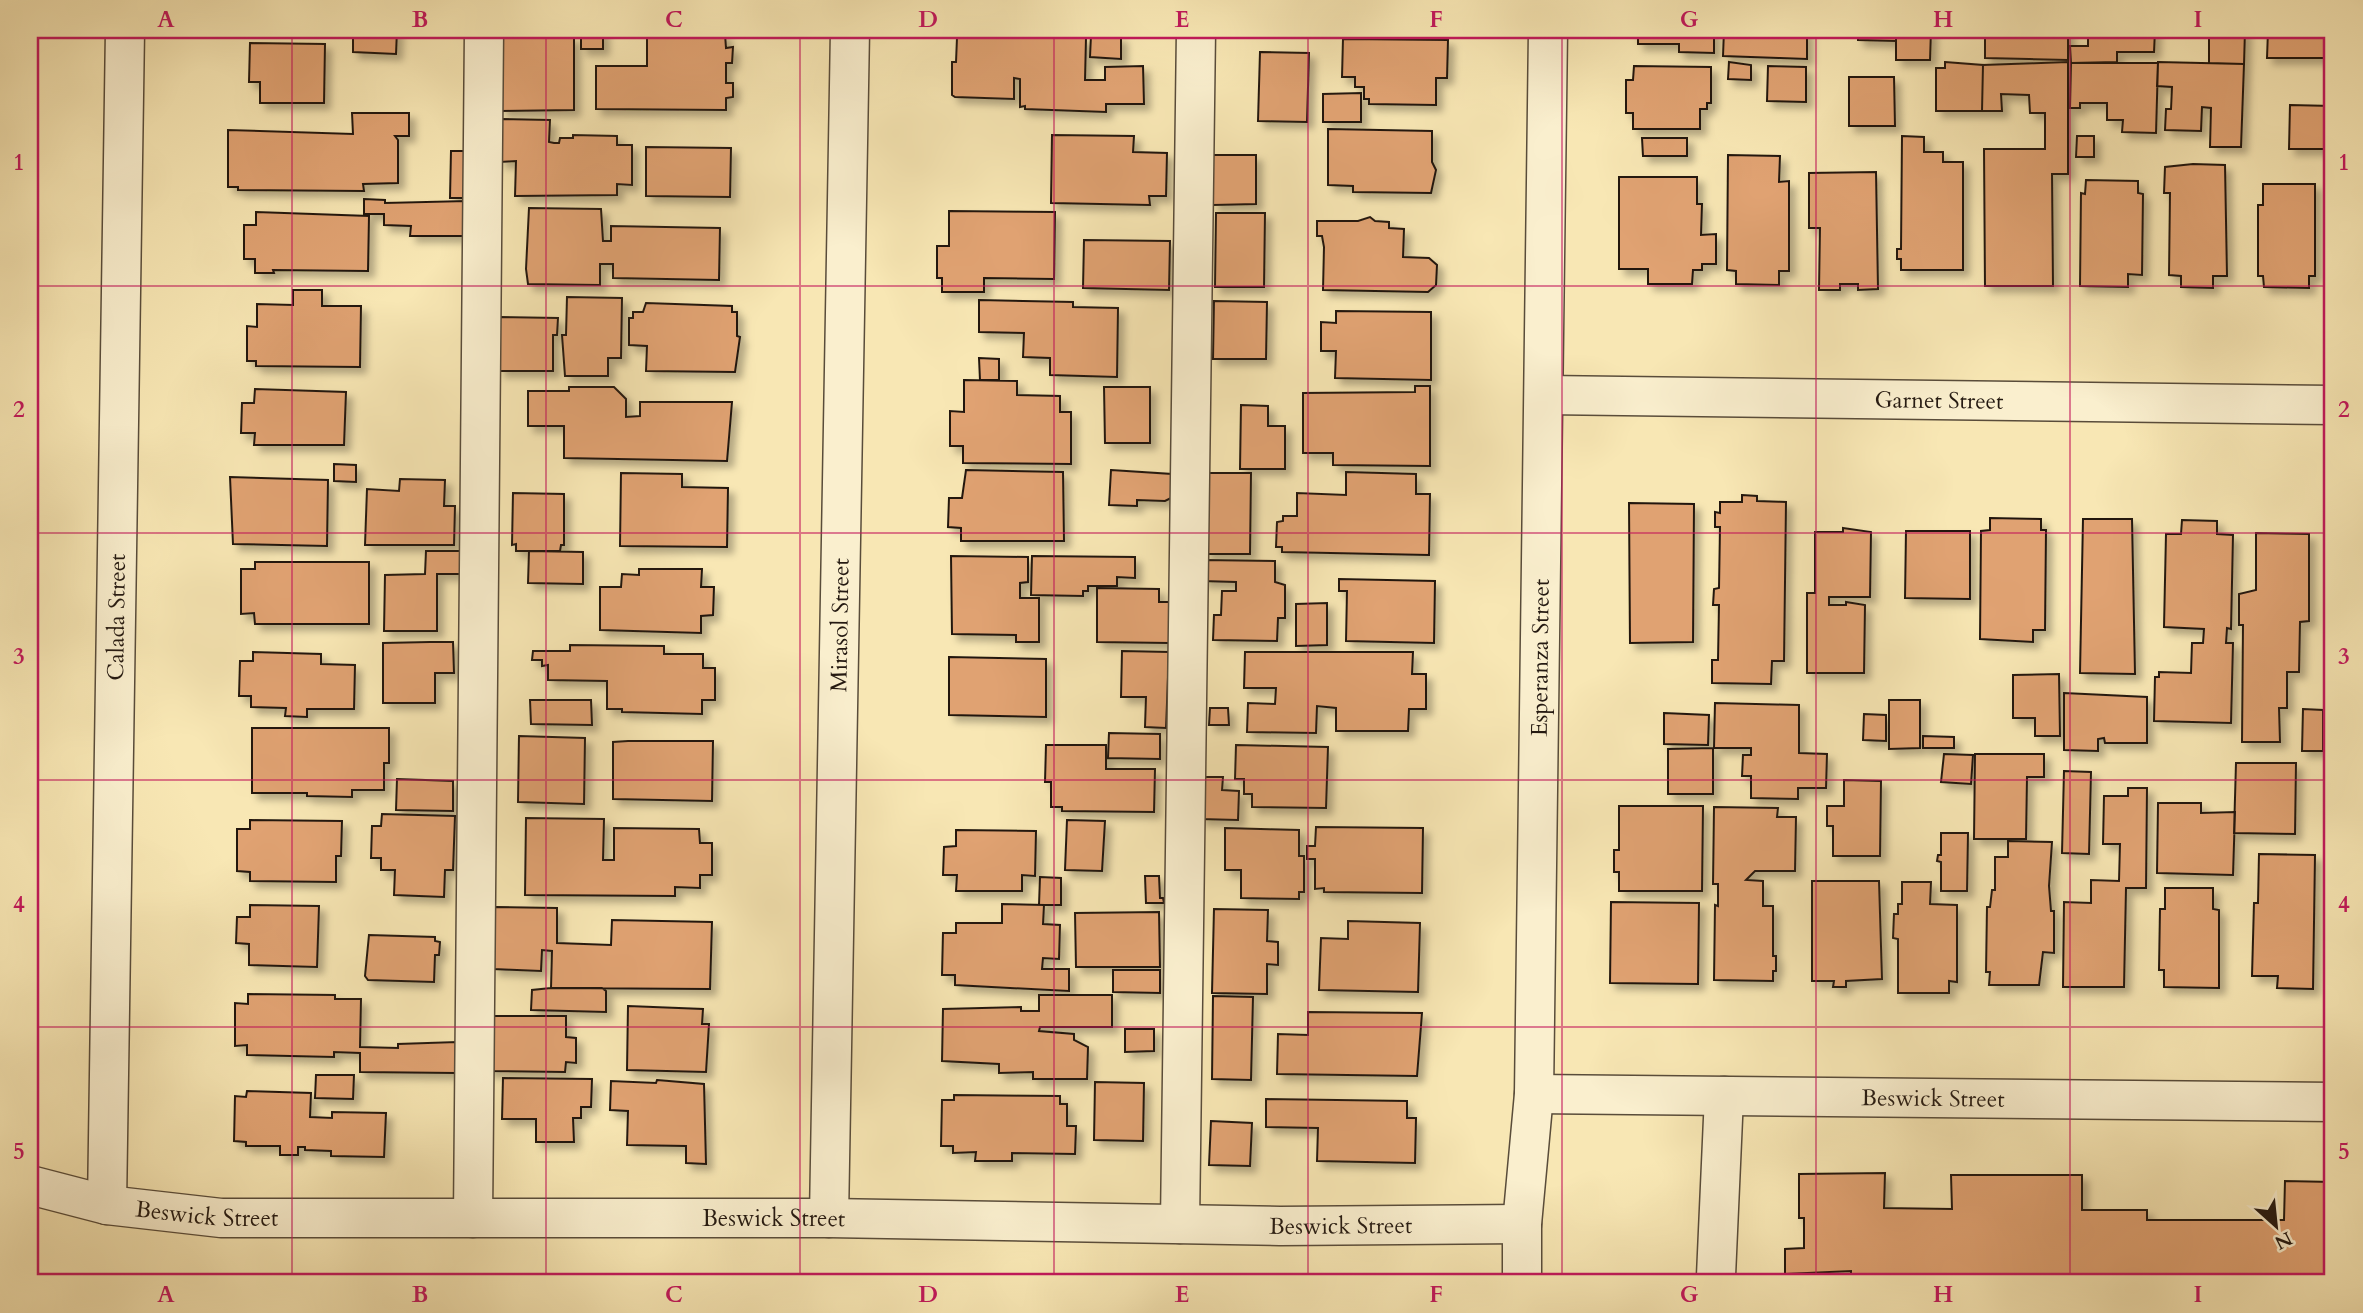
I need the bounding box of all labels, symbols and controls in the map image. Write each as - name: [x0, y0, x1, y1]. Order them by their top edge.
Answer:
- text: A: [157, 4, 175, 35]
- text: B: [412, 4, 428, 35]
- text: C: [665, 4, 683, 35]
- text: D: [918, 4, 938, 35]
- text: E: [1175, 4, 1189, 35]
- text: F: [1429, 4, 1443, 35]
- text: G: [1680, 4, 1699, 35]
- text: H: [1933, 4, 1953, 35]
- text: I: [2194, 4, 2202, 35]
- text: 1: [13, 147, 25, 178]
- text: 1: [2338, 147, 2350, 178]
- street label: Garnet Street: [1874, 384, 2004, 416]
- text: 2: [13, 394, 25, 425]
- text: 2: [2338, 394, 2350, 425]
- street label: Calada Street: [100, 553, 132, 681]
- street label: Mirasol Street: [823, 558, 856, 692]
- street label: Esperanza Street: [1523, 578, 1556, 737]
- text: 3: [13, 641, 25, 672]
- text: 3: [2338, 641, 2350, 672]
- text: 4: [13, 889, 25, 920]
- text: 4: [2338, 889, 2350, 920]
- street label: Beswick Street: [1861, 1082, 2005, 1114]
- text: 5: [13, 1136, 25, 1167]
- text: 5: [2338, 1136, 2350, 1167]
- north arrow: [2240, 1190, 2310, 1260]
- street label: Beswick Street: [134, 1193, 278, 1234]
- street label: Beswick Street: [702, 1202, 846, 1234]
- street label: Beswick Street: [1269, 1209, 1412, 1242]
- text: N: [2270, 1225, 2297, 1256]
- text: A: [157, 1279, 175, 1310]
- text: B: [412, 1279, 428, 1310]
- text: C: [665, 1279, 683, 1310]
- text: D: [918, 1279, 938, 1310]
- text: E: [1175, 1279, 1189, 1310]
- text: F: [1429, 1279, 1443, 1310]
- text: G: [1680, 1279, 1699, 1310]
- text: H: [1933, 1279, 1953, 1310]
- text: I: [2194, 1279, 2202, 1310]

